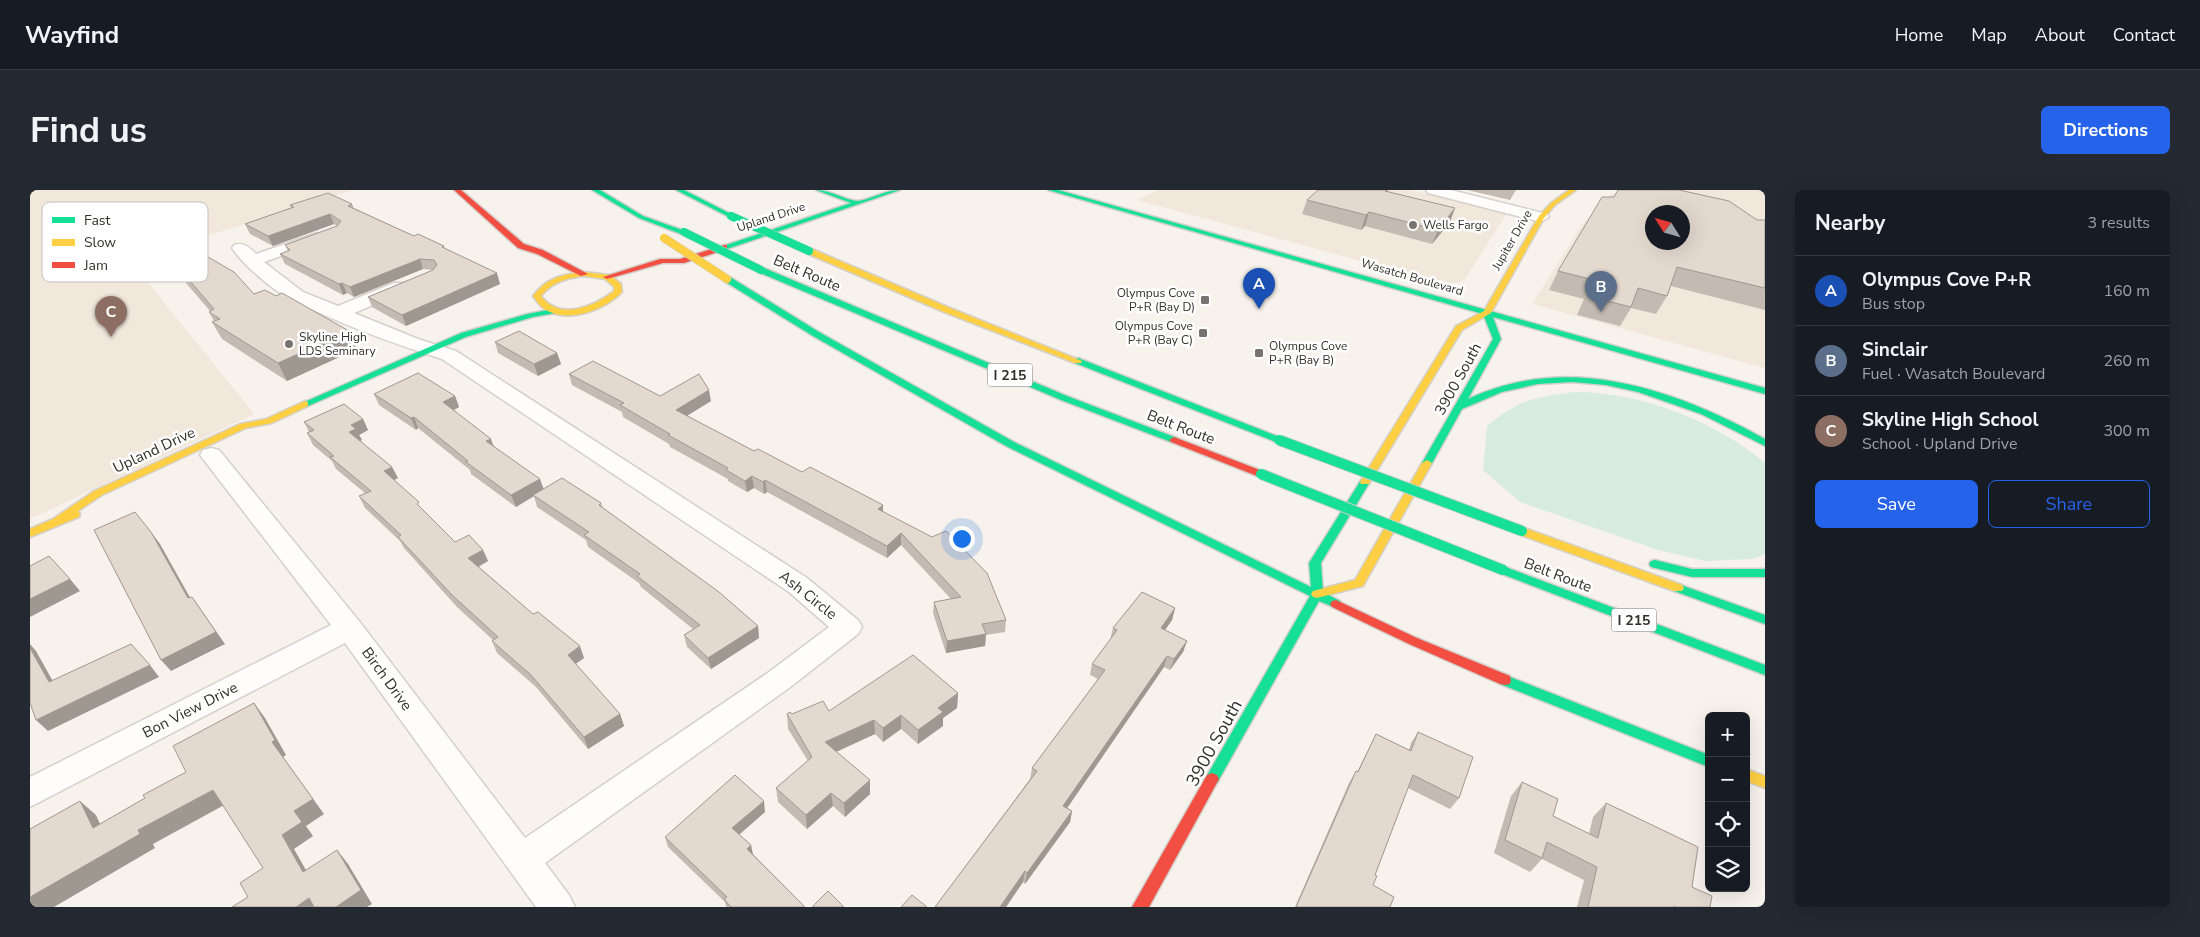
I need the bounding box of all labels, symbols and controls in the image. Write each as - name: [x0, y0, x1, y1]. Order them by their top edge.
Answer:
- text: Wayfind: [25, 19, 119, 51]
- text: Home: [1895, 23, 1943, 47]
- text: Map: [1971, 23, 2007, 47]
- text: About: [2035, 23, 2085, 47]
- text: Contact: [2113, 23, 2175, 47]
- button: Directions: [2041, 106, 2170, 154]
- text: Find us: [30, 107, 147, 154]
- street label: Upland Drive: [735, 198, 807, 236]
- legend: [42, 202, 208, 282]
- north arrow: [1645, 205, 1690, 250]
- street label: Jupiter Drive: [1488, 207, 1536, 274]
- text: Nearby: [1815, 209, 1885, 237]
- text: Fast: [84, 211, 110, 230]
- text: 3 results: [2088, 212, 2150, 234]
- place label: Wells Fargo: [1423, 217, 1489, 233]
- marker: Wells Fargo: [1407, 219, 1419, 231]
- text: Slow: [84, 233, 116, 252]
- street label: Belt Route: [770, 250, 844, 296]
- street label: Wasatch Boulevard: [1359, 255, 1465, 299]
- text: Jam: [83, 256, 108, 275]
- text: Olympus Cove P+R: [1862, 267, 2031, 293]
- pin: A: [1243, 268, 1275, 309]
- pin: B: [1585, 271, 1617, 312]
- text: A: [1825, 280, 1837, 302]
- text: 160 m: [2103, 280, 2150, 302]
- place label: Olympus Cove P+R (Bay D): [1117, 285, 1195, 315]
- text: Bus stop: [1862, 293, 1925, 315]
- marker: Olympus Cove P+R (Bay D): [1199, 294, 1211, 306]
- pin: C: [95, 296, 127, 337]
- place label: Olympus Cove P+R (Bay C): [1115, 318, 1193, 348]
- marker: Olympus Cove P+R (Bay C): [1197, 327, 1209, 339]
- place label: Skyline High LDS Seminary: [299, 329, 377, 359]
- text: Sinclair: [1862, 337, 1928, 363]
- marker: Skyline High LDS Seminary: [283, 338, 295, 350]
- place label: Olympus Cove P+R (Bay B): [1269, 338, 1347, 368]
- street label: 3900 South: [1430, 339, 1486, 419]
- marker: Olympus Cove P+R (Bay B): [1253, 347, 1265, 359]
- text: B: [1825, 350, 1837, 372]
- text: 260 m: [2103, 350, 2150, 372]
- text: Fuel · Wasatch Boulevard: [1862, 363, 2045, 385]
- road number: I 215: [988, 364, 1032, 386]
- street label: Belt Route: [1144, 405, 1218, 449]
- text: Skyline High School: [1862, 407, 2039, 433]
- text: C: [1826, 420, 1836, 442]
- text: 300 m: [2103, 420, 2150, 442]
- street label: Upland Drive: [110, 422, 198, 478]
- text: School · Upland Drive: [1862, 433, 2017, 455]
- button: Save: [1815, 480, 1978, 528]
- button: Share: [1988, 480, 2150, 528]
- your location: [949, 526, 975, 552]
- street label: Belt Route: [1521, 553, 1595, 597]
- street label: Ash Circle: [775, 566, 841, 624]
- road number: I 215: [1612, 608, 1656, 632]
- street label: Birch Drive: [357, 643, 417, 715]
- street label: Bon View Drive: [139, 677, 241, 743]
- street label: 3900 South: [1180, 695, 1248, 791]
- map controls: [1705, 712, 1750, 892]
- button: +: [1705, 712, 1750, 757]
- button: −: [1705, 757, 1750, 802]
- button: locate: [1705, 802, 1750, 847]
- button: layers: [1705, 847, 1750, 892]

